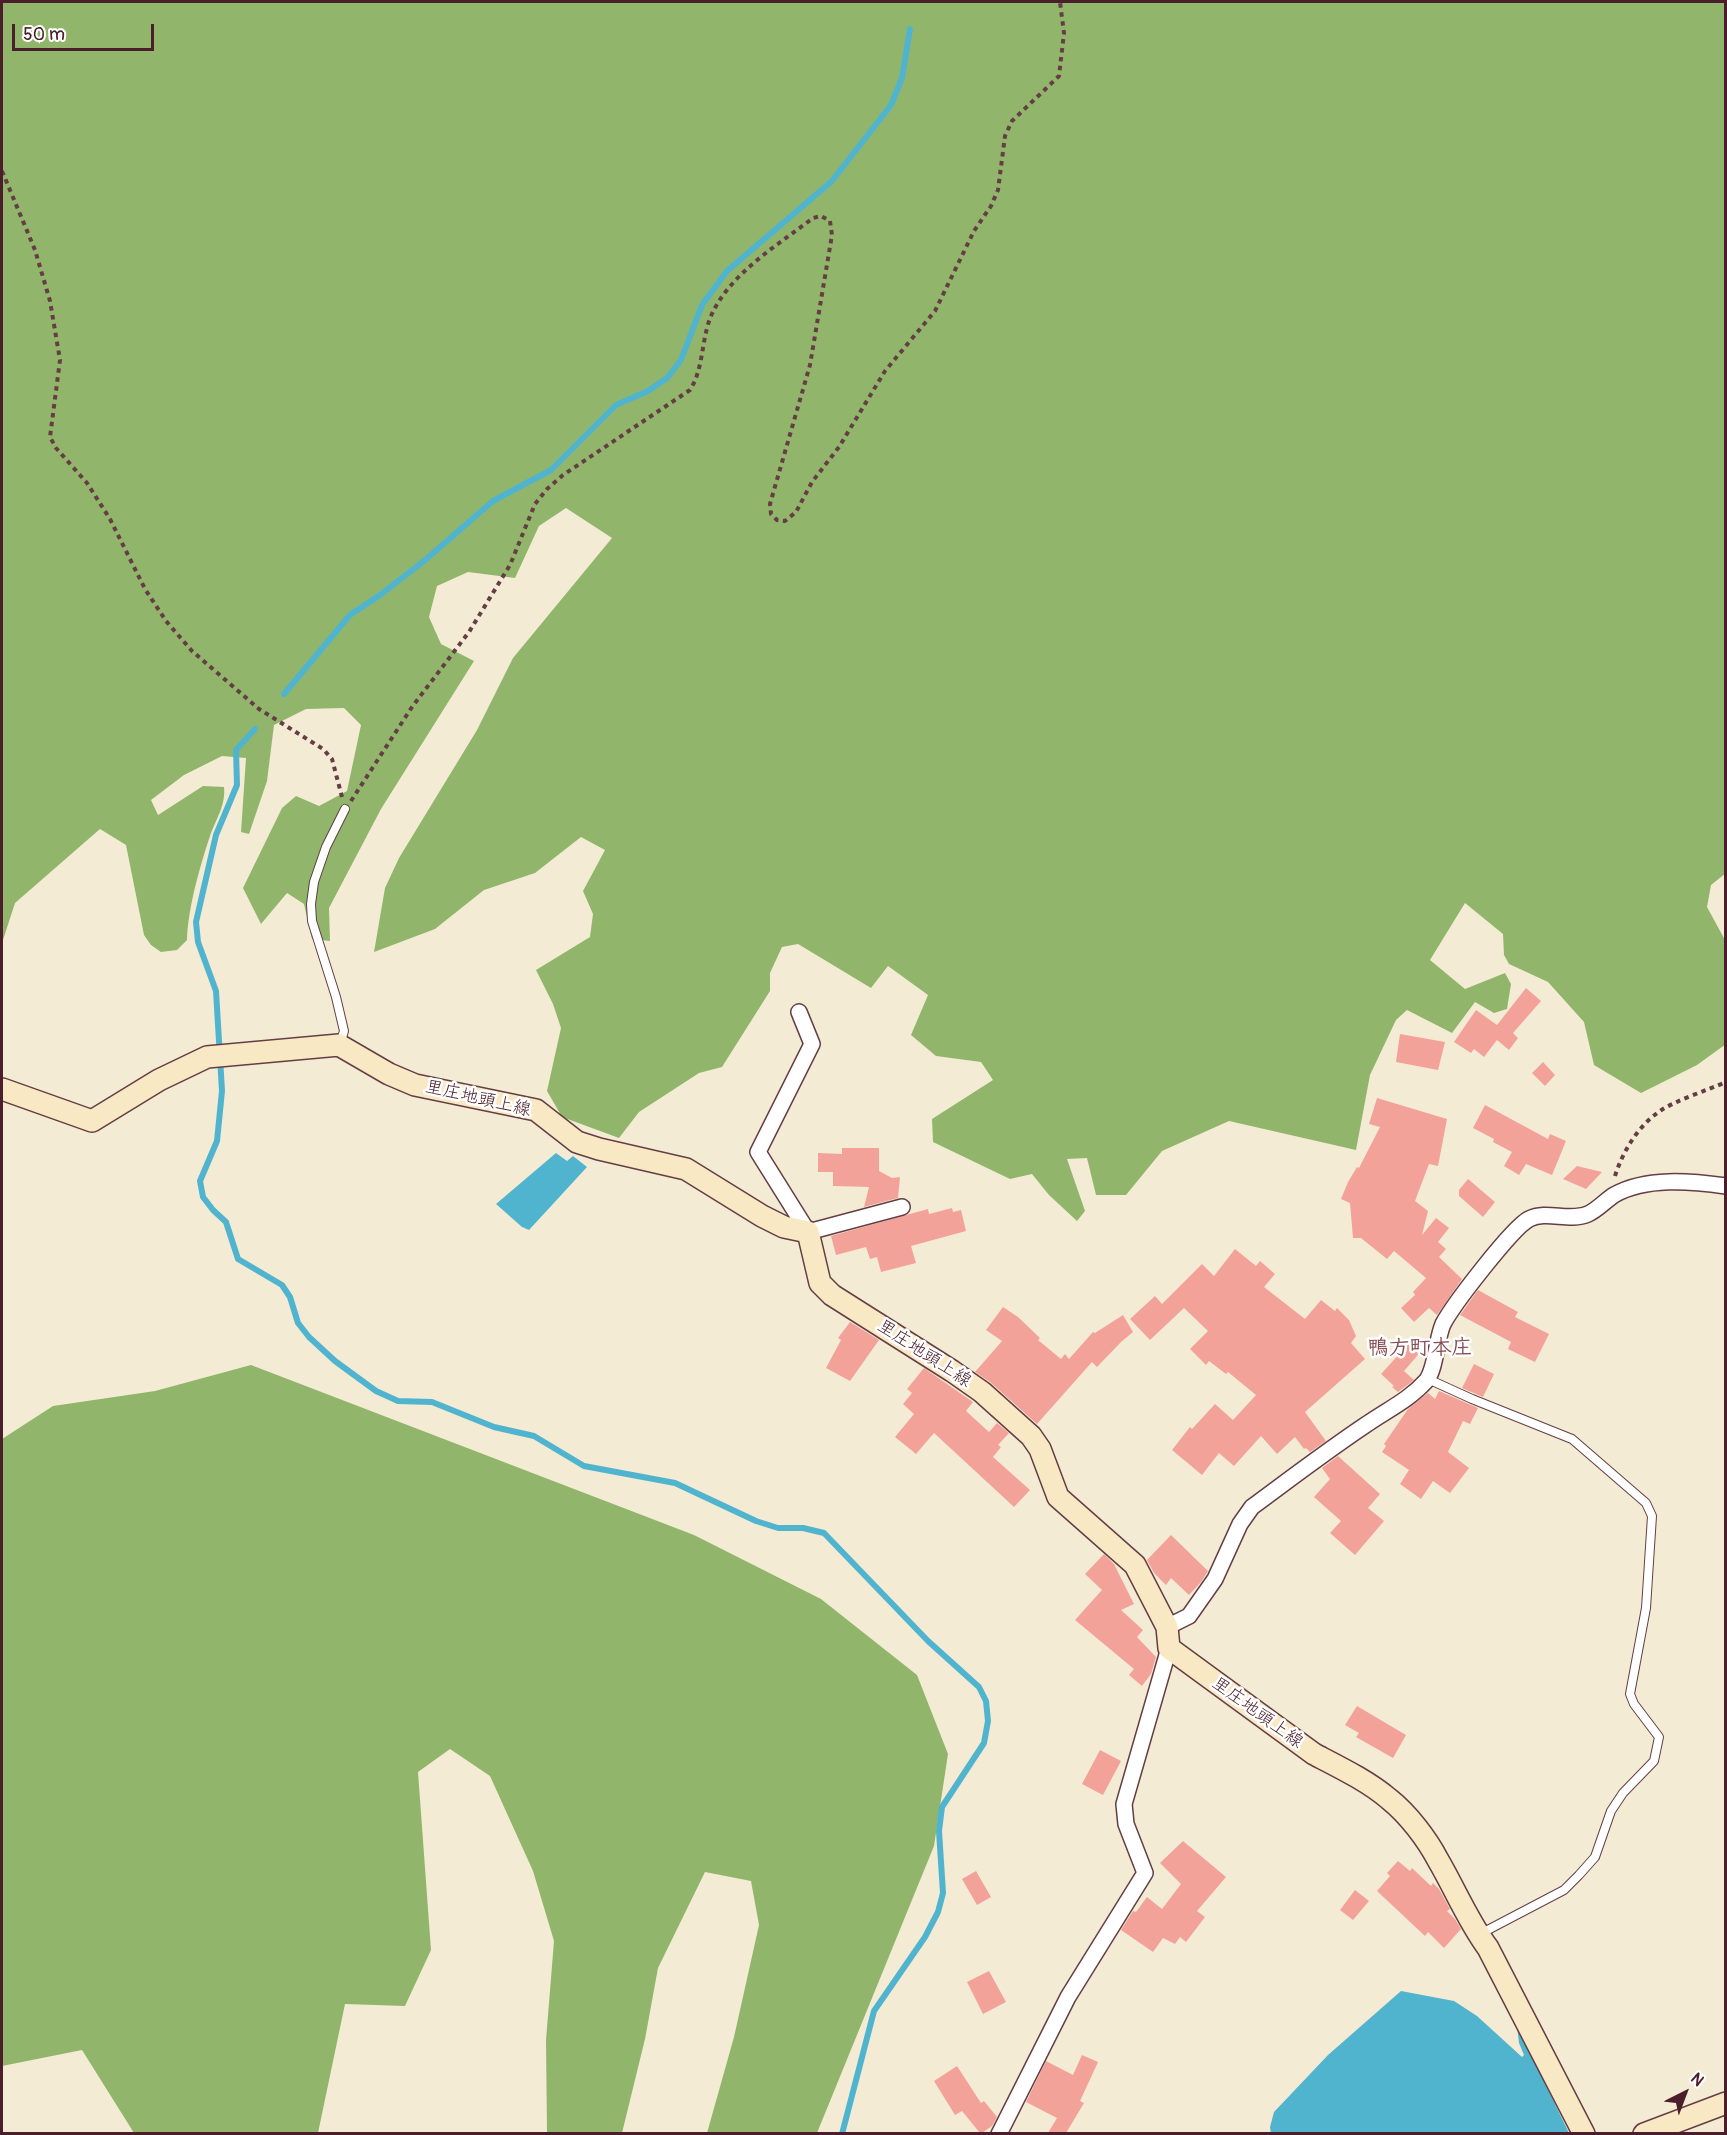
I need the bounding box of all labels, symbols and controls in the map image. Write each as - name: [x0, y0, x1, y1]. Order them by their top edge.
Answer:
- scale bar: [15, 12, 158, 50]
- text: 50 m: [23, 23, 65, 46]
- street label: 里庄地頭上線: [423, 1076, 533, 1122]
- street label: 里庄地頭上線: [873, 1316, 975, 1392]
- district label: 鴨方町本庄: [1368, 1336, 1472, 1362]
- street label: 里庄地頭上線: [1207, 1673, 1307, 1753]
- north arrow: [1655, 2063, 1715, 2123]
- text: N: [1686, 2069, 1708, 2091]

